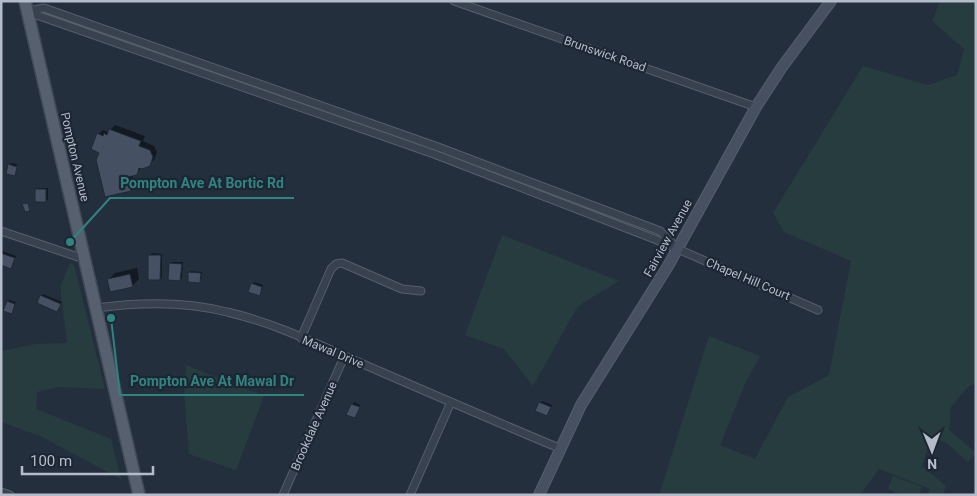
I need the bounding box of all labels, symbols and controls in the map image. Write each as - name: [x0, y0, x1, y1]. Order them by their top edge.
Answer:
- street label: Brunswick Road: [562, 33, 648, 75]
- street label: Pompton Avenue: [58, 111, 92, 203]
- callout: Pompton Ave At Bortic Rd: [110, 169, 294, 198]
- text: Pompton Ave At Bortic Rd: [120, 175, 284, 191]
- street label: Fairview Avenue: [641, 197, 695, 279]
- street label: Chapel Hill Court: [704, 255, 792, 303]
- street label: Mawal Drive: [300, 333, 366, 371]
- callout: Pompton Ave At Mawal Dr: [120, 366, 304, 395]
- text: Pompton Ave At Mawal Dr: [130, 373, 294, 389]
- street label: Brookdale Avenue: [288, 379, 340, 473]
- north arrow: [907, 426, 957, 476]
- scale bar: [22, 444, 154, 476]
- text: 100 m: [30, 452, 72, 470]
- text: N: [927, 456, 937, 472]

